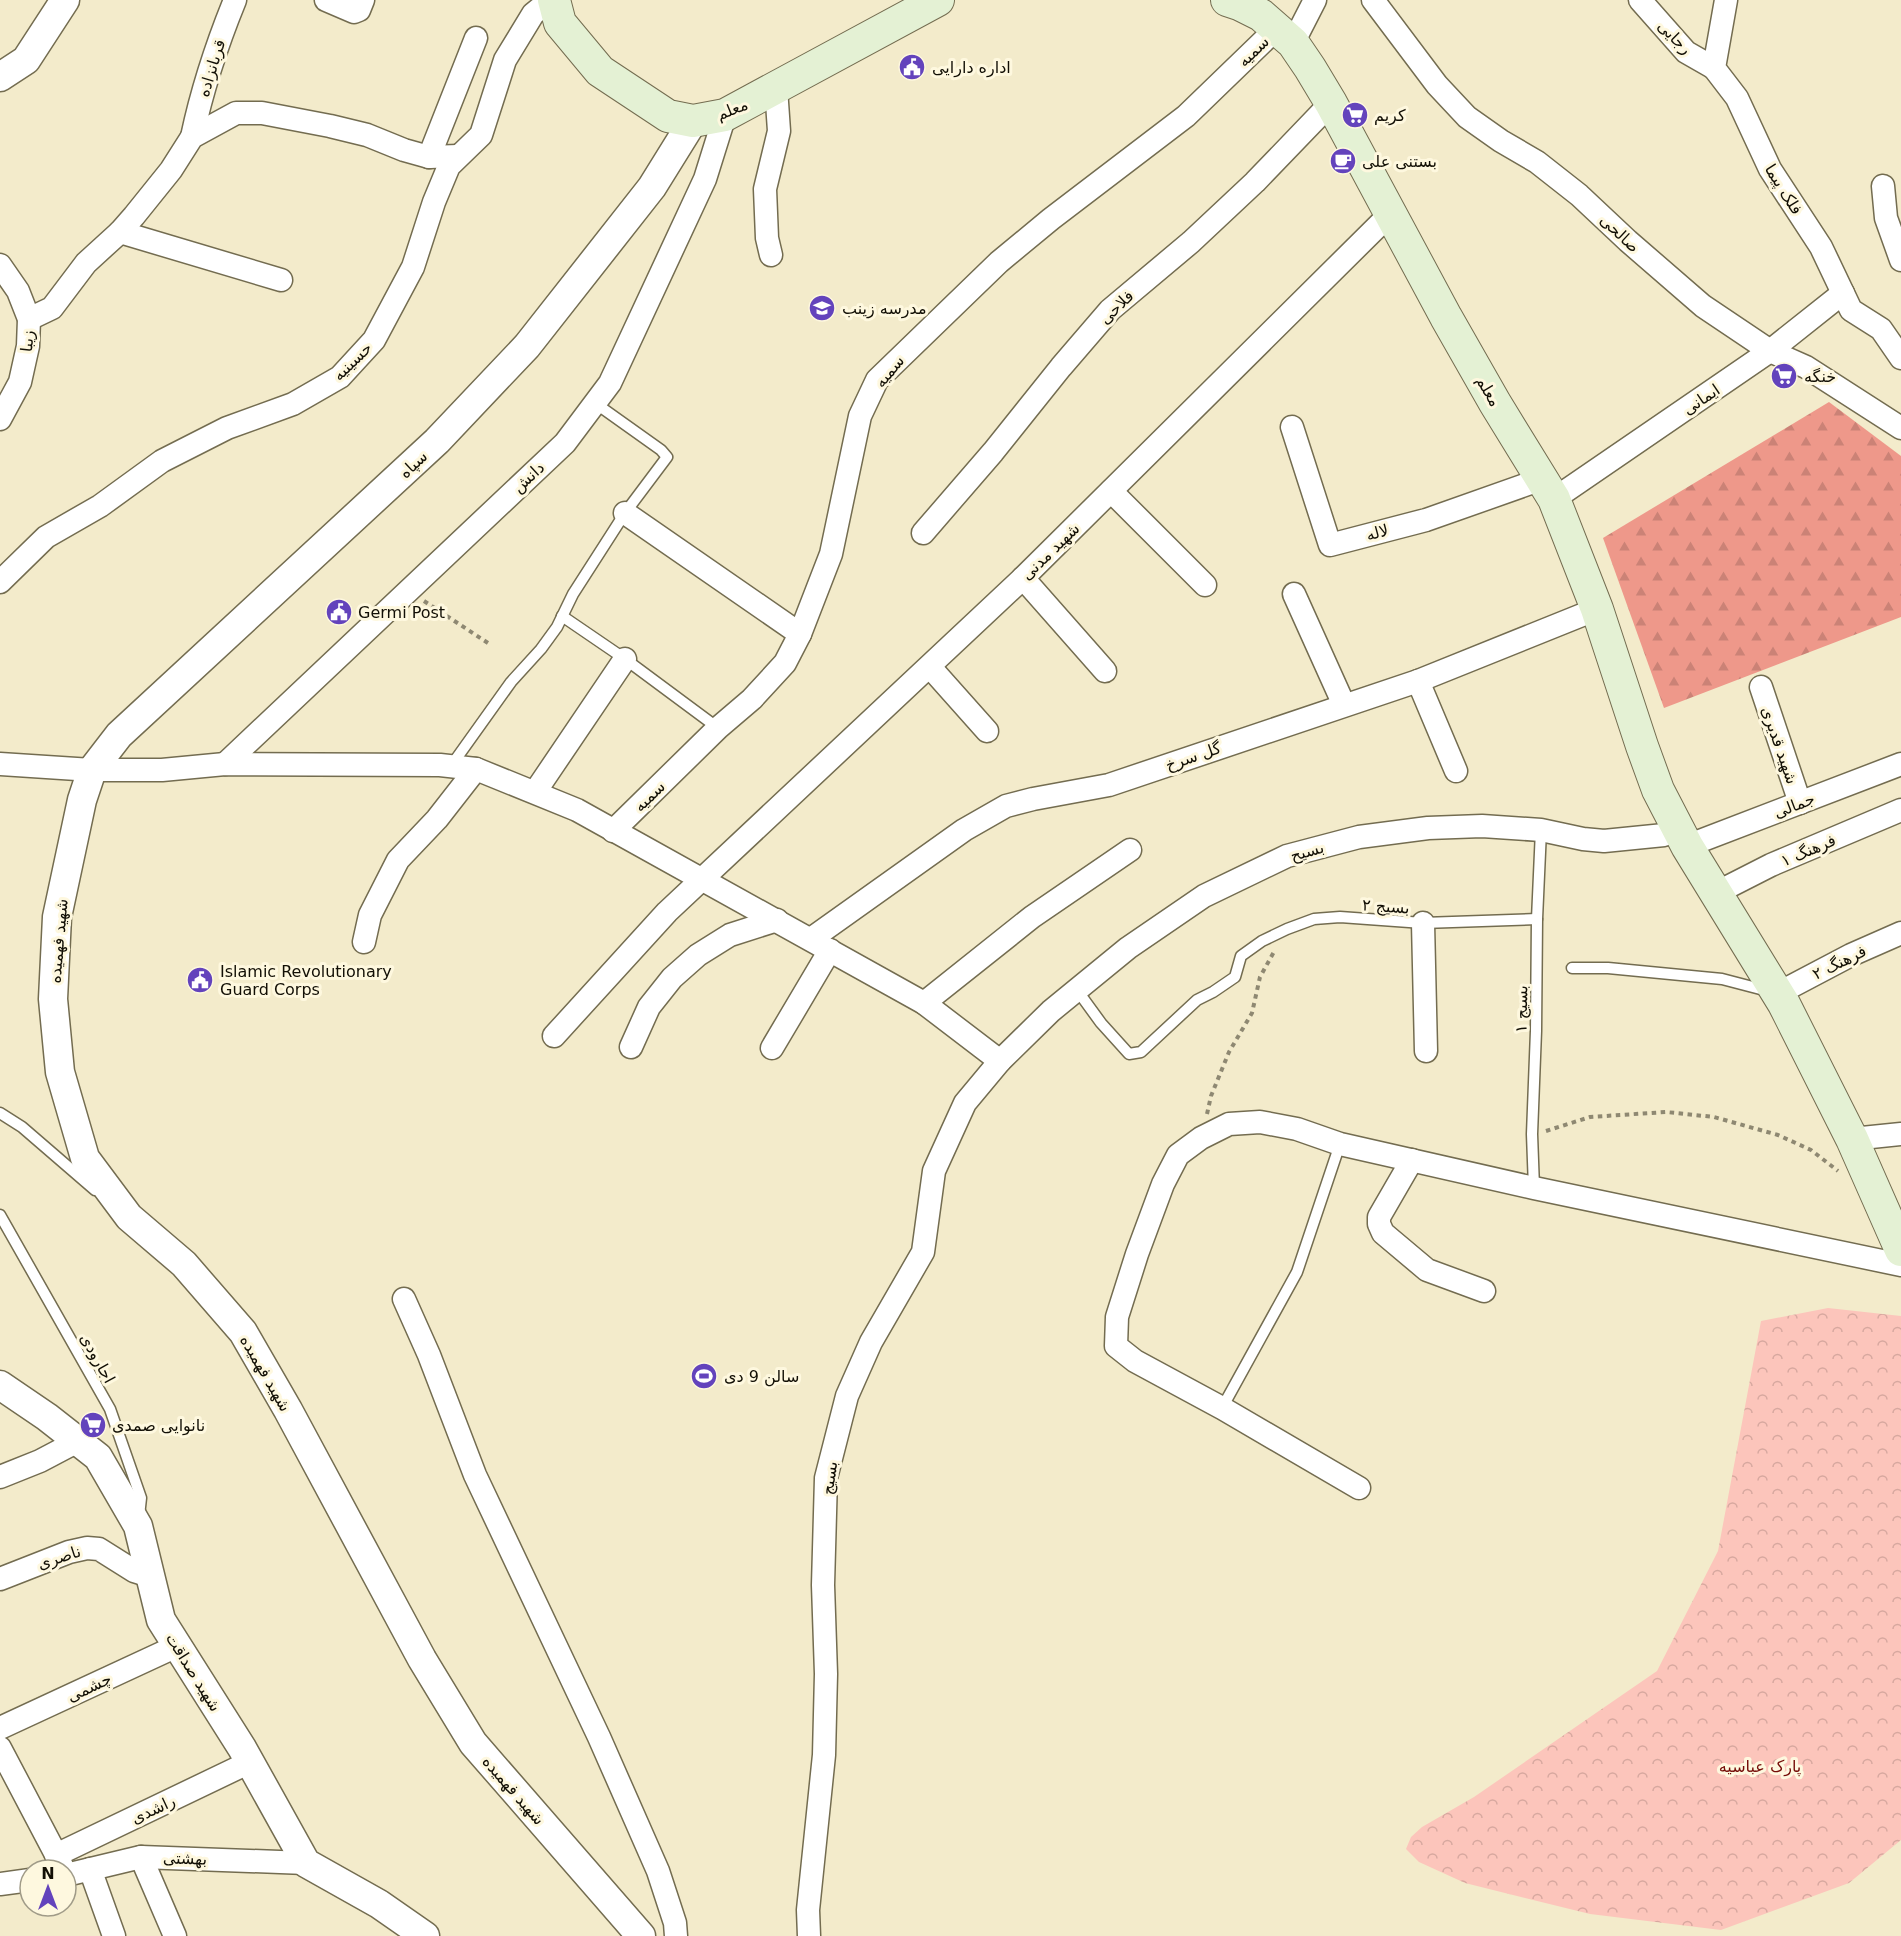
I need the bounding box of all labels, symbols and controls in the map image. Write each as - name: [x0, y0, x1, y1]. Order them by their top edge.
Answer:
- street label: رجایی: [1653, 16, 1696, 59]
- street label: سمیه: [1234, 32, 1273, 71]
- street label: قربانزاده: [194, 37, 230, 99]
- public building icon: اداره دارایی: [897, 52, 927, 82]
- place label: اداره دارایی: [932, 58, 1011, 78]
- street label: معلم: [714, 95, 751, 124]
- supermarket icon: کریم: [1340, 100, 1370, 130]
- place label: کریم: [1374, 106, 1406, 126]
- cafe icon: بستنی علی: [1328, 146, 1358, 176]
- place label: بستنی علی: [1362, 152, 1437, 171]
- street label: فلک پیما: [1760, 161, 1806, 218]
- street label: صالحی: [1596, 210, 1643, 256]
- street label: فلاحی: [1095, 286, 1137, 328]
- school or university icon: مدرسه زینب: [807, 293, 837, 323]
- place label: مدرسه زینب: [842, 299, 926, 319]
- street label: زیبا: [17, 329, 39, 353]
- street label: حسینیه: [329, 338, 376, 385]
- street label: سمیه: [871, 351, 908, 391]
- supermarket icon: خنگه: [1769, 361, 1799, 391]
- place label: خنگه: [1804, 367, 1836, 386]
- street label: معلم: [1472, 373, 1505, 410]
- street label: ایمانی: [1679, 380, 1724, 419]
- street label: سپاه: [395, 447, 432, 483]
- street label: دانش: [509, 458, 549, 497]
- street label: شهید مدنی: [1017, 519, 1084, 585]
- street label: لاله: [1364, 520, 1390, 545]
- public building icon: Germi Post: [324, 597, 354, 627]
- place label: Germi Post: [358, 603, 445, 622]
- street label: شهید قدیری: [1756, 704, 1802, 787]
- street label: گل سرخ: [1163, 738, 1224, 776]
- street label: سمیه: [630, 777, 669, 816]
- street label: جمالی: [1771, 789, 1817, 822]
- street label: فرهنگ ۱: [1778, 830, 1839, 871]
- street label: بسیح: [1288, 838, 1326, 866]
- street label: بسیج ۲: [1362, 895, 1410, 918]
- street label: شهید فهمیده: [45, 898, 73, 984]
- street label: فرهنگ ۲: [1809, 941, 1870, 985]
- place label: Islamic Revolutionary Guard Corps: [220, 962, 392, 999]
- public building icon: Islamic Revolutionary Guard Corps: [185, 965, 215, 995]
- street label: بسیج ۱: [1512, 985, 1531, 1033]
- street label: اجارودی: [75, 1330, 119, 1387]
- street label: شهید فهمیده: [235, 1332, 295, 1415]
- sports icon: سالن 9 دی: [689, 1361, 719, 1391]
- place label: سالن 9 دی: [724, 1367, 799, 1387]
- supermarket icon: نانوایی صمدی: [78, 1410, 108, 1440]
- place label: نانوایی صمدی: [112, 1416, 205, 1436]
- street label: بسیج: [818, 1460, 841, 1496]
- street label: ناصری: [35, 1542, 83, 1574]
- street label: شهید صداقت: [161, 1630, 225, 1716]
- street label: چشمی: [64, 1669, 114, 1706]
- street label: شهید فهمیده: [478, 1752, 549, 1829]
- park label: پارک عباسیه: [1719, 1757, 1801, 1777]
- street label: راشدی: [128, 1791, 179, 1829]
- street label: بهشتی: [162, 1848, 207, 1870]
- north arrow: [18, 1858, 78, 1918]
- text: N: [41, 1864, 55, 1883]

